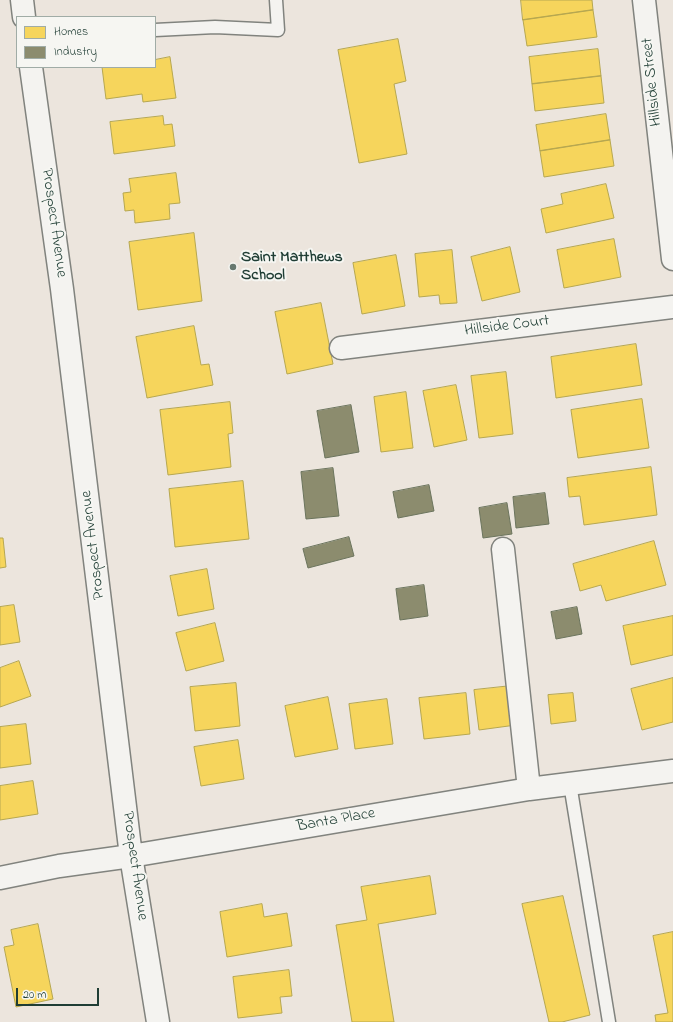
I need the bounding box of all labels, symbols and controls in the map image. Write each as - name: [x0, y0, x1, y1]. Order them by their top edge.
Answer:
- legend: [16, 16, 156, 68]
- text: Homes: [54, 23, 88, 41]
- street label: Hillside Street: [639, 37, 667, 127]
- text: Industry: [54, 43, 97, 61]
- street label: Prospect Avenue: [36, 167, 70, 279]
- place label: Saint Matthews School: [241, 248, 343, 286]
- marker: Saint Matthews School: [228, 262, 238, 272]
- street label: Hillside Court: [464, 312, 550, 342]
- street label: Prospect Avenue: [78, 489, 110, 601]
- street label: Banta Place: [295, 805, 377, 837]
- street label: Prospect Avenue: [117, 810, 151, 922]
- scale bar: [18, 980, 101, 1006]
- text: 20 m: [23, 986, 46, 1004]

